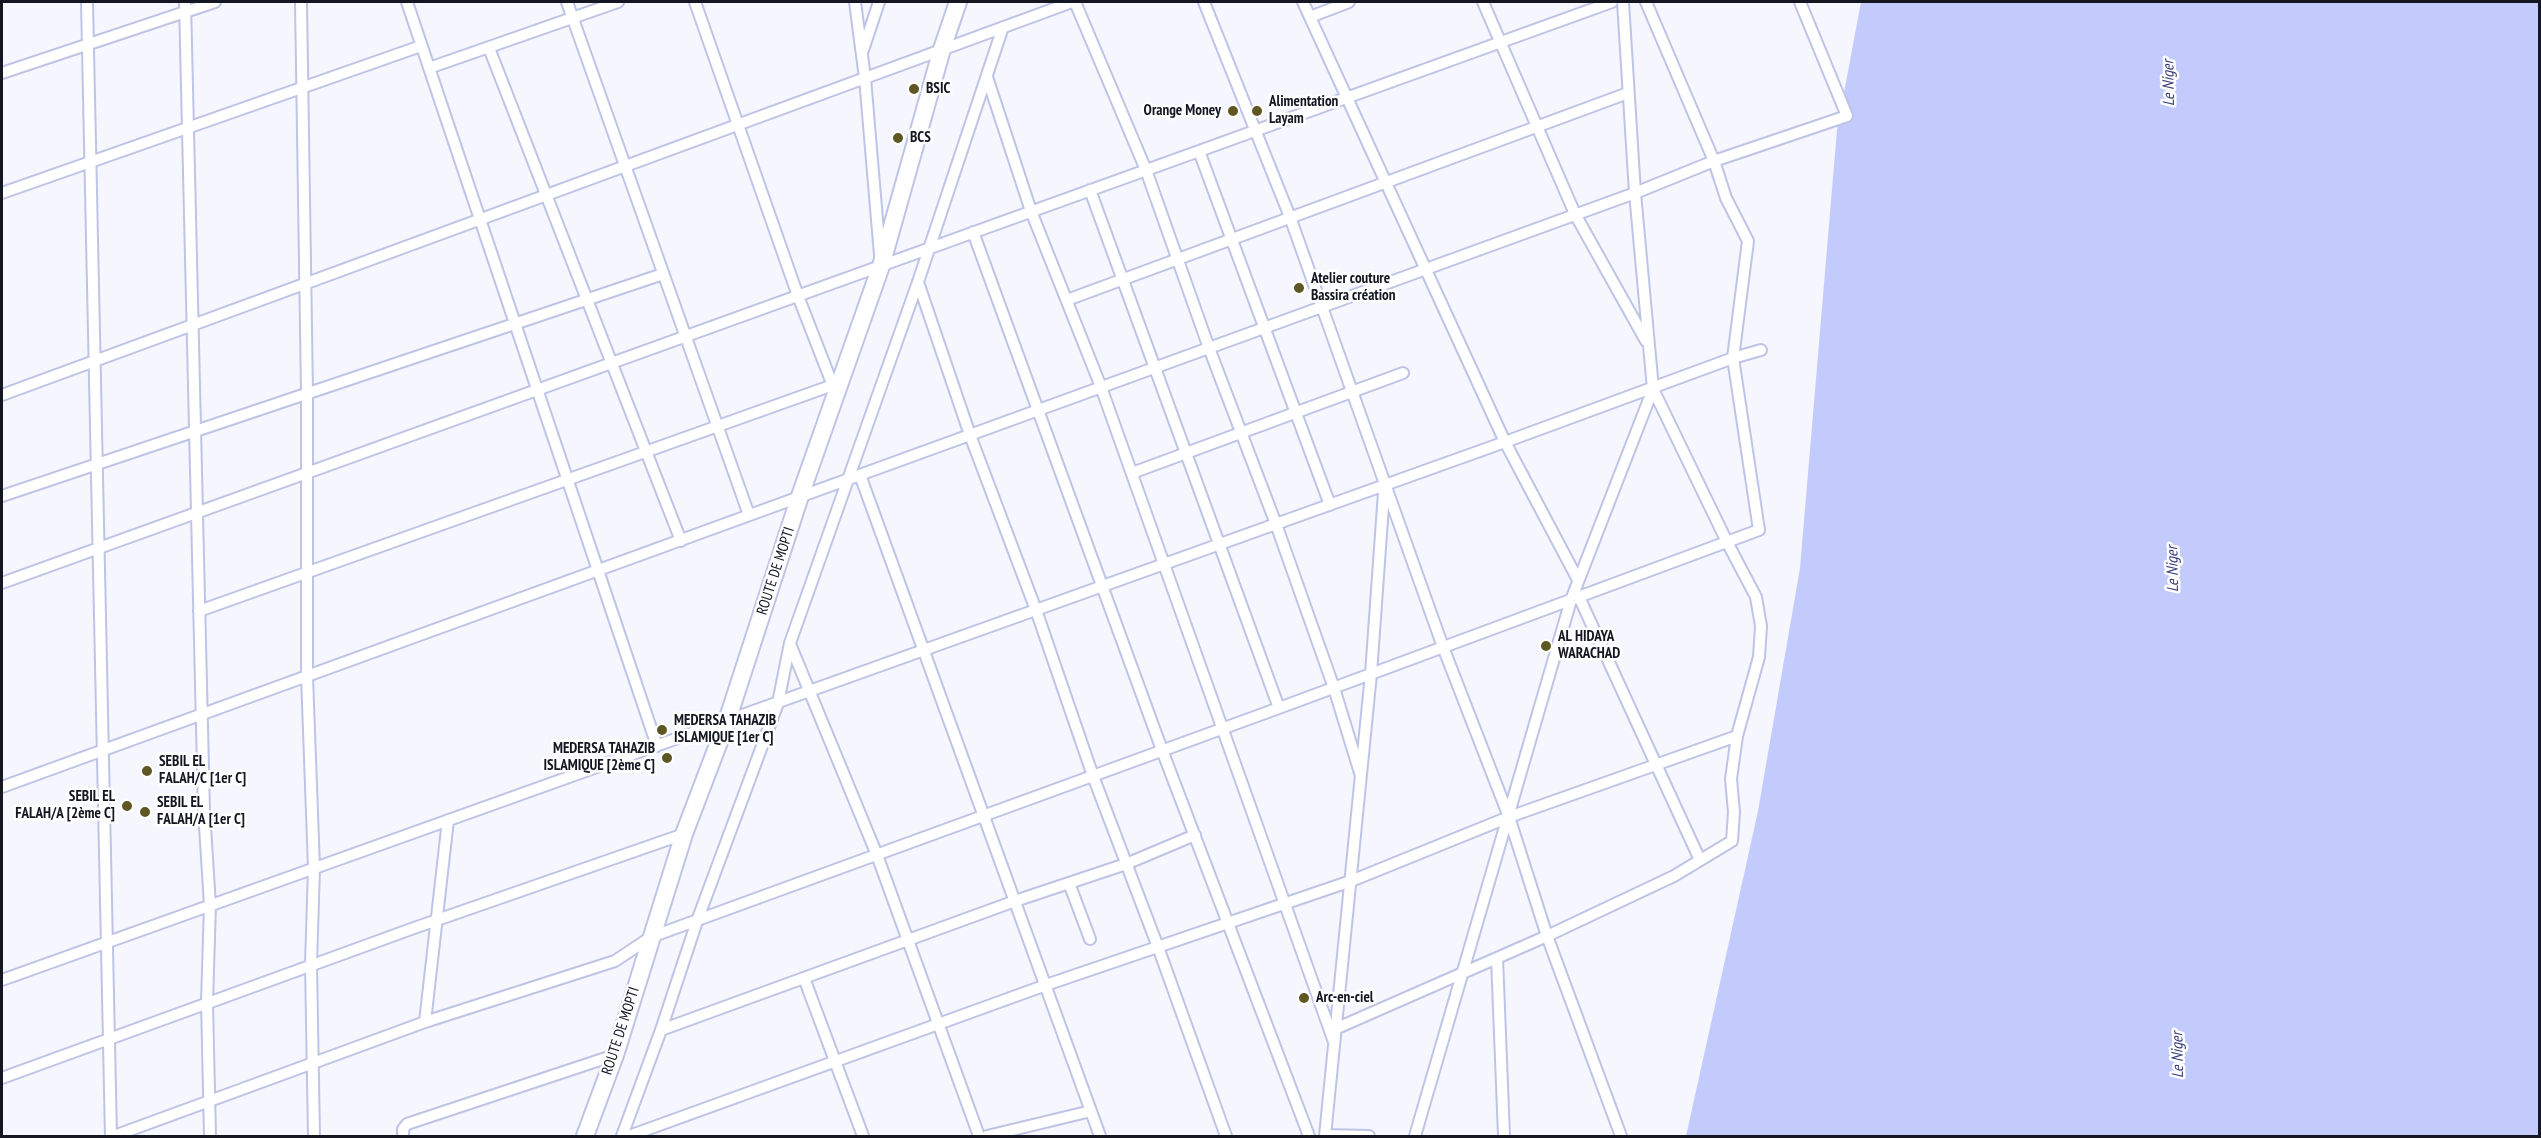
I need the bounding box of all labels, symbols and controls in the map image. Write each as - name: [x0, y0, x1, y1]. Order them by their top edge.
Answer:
- water label: Le Niger: [2159, 60, 2179, 106]
- place label: BSIC: [926, 80, 950, 98]
- marker: BSIC: [907, 82, 921, 96]
- place label: Alimentation Layam: [1269, 93, 1338, 128]
- place label: Orange Money: [1144, 102, 1221, 120]
- marker: Orange Money: [1226, 104, 1240, 118]
- marker: Alimentation Layam: [1250, 104, 1264, 118]
- place label: BCS: [910, 129, 931, 147]
- marker: BCS: [891, 131, 905, 145]
- place label: Atelier couture Bassira création: [1311, 270, 1395, 305]
- marker: Atelier couture Bassira création: [1292, 281, 1306, 295]
- street label: ROUTE DE MOPTI: [753, 525, 799, 617]
- water label: Le Niger: [2163, 546, 2183, 592]
- place label: AL HIDAYA WARACHAD: [1558, 628, 1620, 663]
- marker: AL HIDAYA WARACHAD: [1539, 639, 1553, 653]
- place label: MEDERSA TAHAZIB ISLAMIQUE [1er C]: [674, 712, 776, 747]
- marker: MEDERSA TAHAZIB ISLAMIQUE [1er C]: [655, 723, 669, 737]
- place label: MEDERSA TAHAZIB ISLAMIQUE [2ème C]: [544, 740, 655, 775]
- marker: MEDERSA TAHAZIB ISLAMIQUE [2ème C]: [660, 751, 674, 765]
- place label: SEBIL EL FALAH/C [1er C]: [159, 753, 246, 788]
- marker: SEBIL EL FALAH/C [1er C]: [140, 764, 154, 778]
- place label: SEBIL EL FALAH/A [2ème C]: [15, 788, 115, 823]
- place label: SEBIL EL FALAH/A [1er C]: [157, 794, 245, 829]
- marker: SEBIL EL FALAH/A [2ème C]: [120, 799, 134, 813]
- marker: SEBIL EL FALAH/A [1er C]: [138, 805, 152, 819]
- street label: ROUTE DE MOPTI: [598, 985, 644, 1077]
- place label: Arc-en-ciel: [1316, 989, 1374, 1007]
- marker: Arc-en-ciel: [1297, 991, 1311, 1005]
- water label: Le Niger: [2168, 1032, 2188, 1078]

